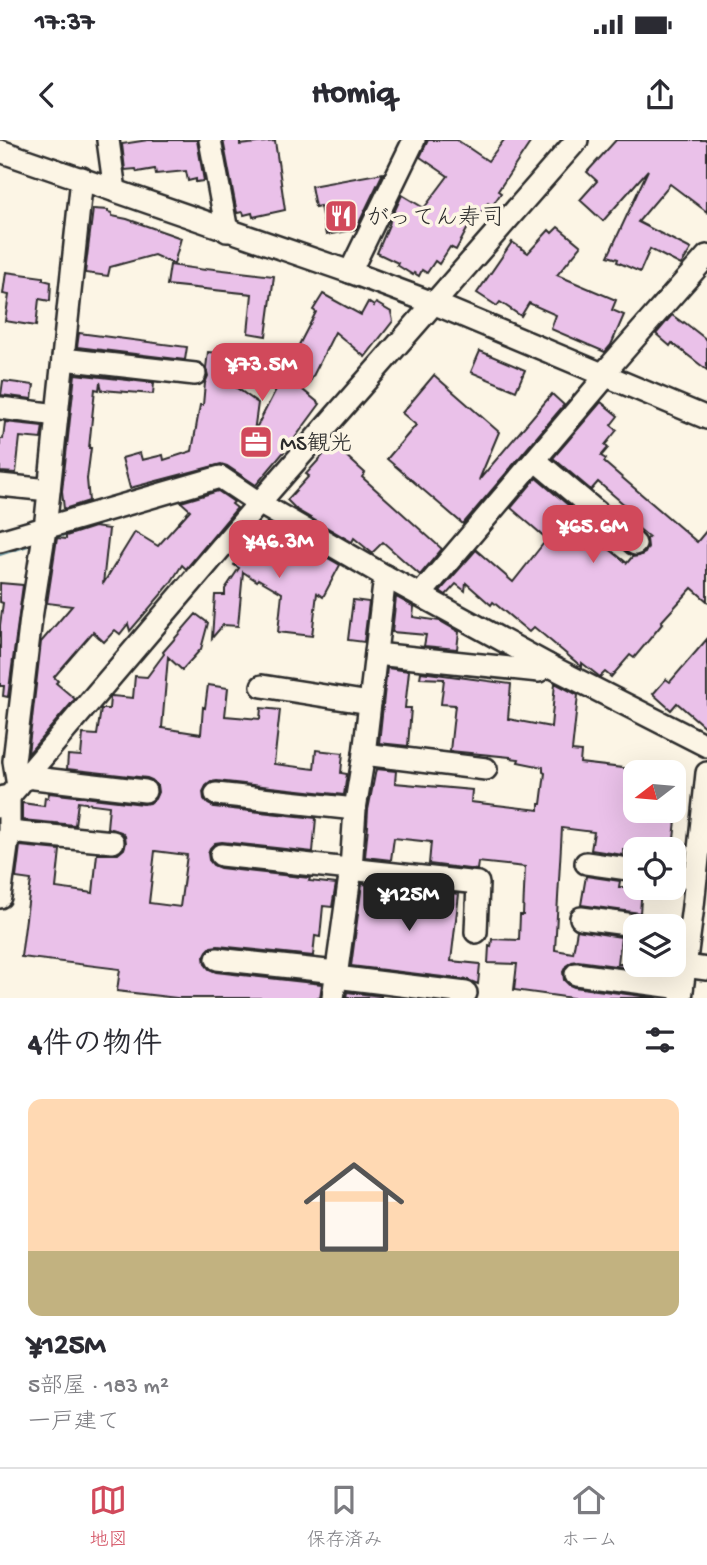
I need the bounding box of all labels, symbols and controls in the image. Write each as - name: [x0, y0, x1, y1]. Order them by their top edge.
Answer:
- text: 17:37: [35, 9, 94, 40]
- icon: back: [28, 76, 66, 114]
- text: Homiq: [312, 76, 395, 114]
- icon: share: [641, 76, 679, 114]
- restaurant icon: がってん寿司: [322, 197, 360, 235]
- place label: がってん寿司: [366, 205, 504, 233]
- pin: ¥73.5M: [205, 344, 319, 403]
- text: ¥73.5M: [227, 352, 297, 379]
- office icon: MS観光: [237, 423, 275, 461]
- place label: MS観光: [280, 431, 353, 459]
- pin: ¥65.6M: [536, 506, 650, 565]
- text: ¥65.6M: [558, 514, 628, 541]
- pin: ¥46.3M: [222, 520, 336, 580]
- text: ¥46.3M: [245, 529, 313, 556]
- north arrow: [623, 760, 686, 822]
- map controls: [623, 760, 686, 977]
- button: locate: [623, 837, 686, 900]
- pin: ¥125M: [360, 874, 458, 933]
- text: ¥125M: [379, 882, 439, 909]
- button: layers: [623, 914, 686, 977]
- icon: filters: [641, 1021, 679, 1059]
- text: 4件の物件: [28, 1029, 162, 1064]
- icon: home: [291, 1144, 417, 1270]
- text: ¥125M: [28, 1330, 105, 1365]
- text: 5部屋 · 183 m²: [28, 1374, 169, 1401]
- text: 一戸建て: [28, 1410, 120, 1437]
- tab: 地図: [89, 1481, 127, 1553]
- tab: 保存済み: [306, 1481, 382, 1553]
- tab: ホーム: [561, 1481, 618, 1553]

